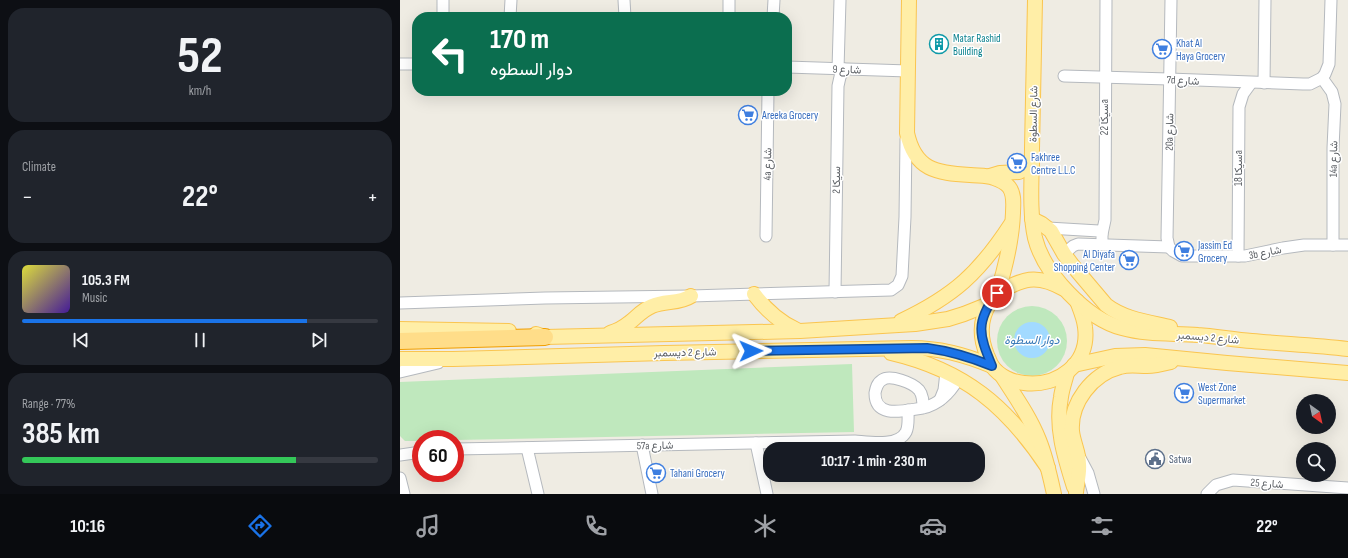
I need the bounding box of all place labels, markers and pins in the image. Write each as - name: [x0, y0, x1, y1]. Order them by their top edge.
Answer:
- place label: Matar Rashid Building: [953, 32, 1001, 58]
- building icon: Matar Rashid Building: [928, 33, 950, 55]
- place label: Khat Al Haya Grocery: [1176, 37, 1226, 63]
- supermarket icon: Khat Al Haya Grocery: [1151, 38, 1173, 60]
- supermarket icon: Areeka Grocery: [737, 104, 759, 126]
- place label: Areeka Grocery: [761, 109, 819, 122]
- place label: Fakhree Centre L.L.C: [1031, 151, 1075, 177]
- supermarket icon: Fakhree Centre L.L.C: [1006, 152, 1028, 174]
- place label: Jassim Ed Grocery: [1197, 239, 1233, 265]
- supermarket icon: Jassim Ed Grocery: [1173, 240, 1195, 262]
- place label: Al Diyafa Shopping Center: [1054, 248, 1115, 274]
- supermarket icon: Al Diyafa Shopping Center: [1118, 249, 1140, 271]
- pin: [980, 276, 1014, 310]
- place label: West Zone Supermarket: [1198, 381, 1246, 407]
- supermarket icon: West Zone Supermarket: [1173, 382, 1195, 404]
- public building icon: Satwa: [1144, 448, 1166, 470]
- place label: Satwa: [1169, 453, 1192, 466]
- supermarket icon: Tahani Grocery: [645, 462, 667, 484]
- place label: Tahani Grocery: [670, 467, 726, 480]

